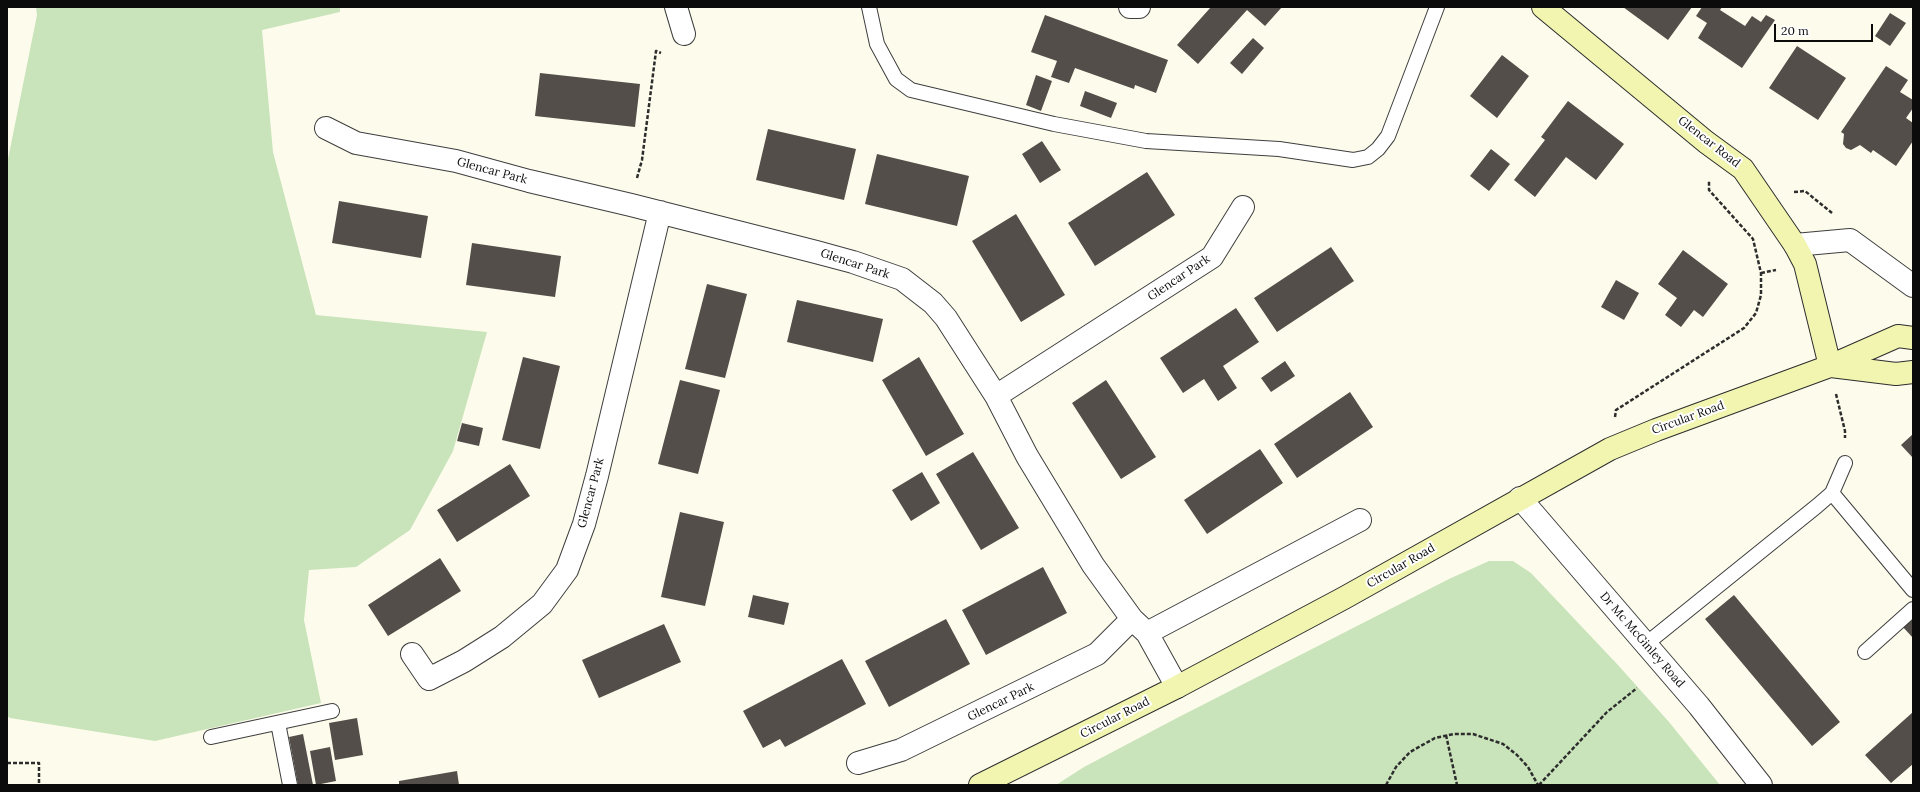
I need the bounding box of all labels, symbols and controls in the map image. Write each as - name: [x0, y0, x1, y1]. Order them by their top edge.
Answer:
- scale bar: [1776, 16, 1875, 42]
- text: 20 m: [1781, 23, 1809, 38]
- street label: Glencar Road: [1675, 113, 1743, 171]
- street label: Glencar Park: [455, 155, 529, 187]
- street label: Glencar Park: [819, 246, 891, 282]
- street label: Glencar Park: [1145, 252, 1213, 304]
- street label: Circular Road: [1650, 398, 1726, 438]
- street label: Glencar Park: [575, 456, 607, 530]
- street label: Circular Road: [1364, 541, 1438, 591]
- street label: Dr Mc McGinley Road: [1597, 589, 1687, 691]
- street label: Glencar Park: [965, 680, 1037, 724]
- street label: Circular Road: [1078, 694, 1152, 742]

